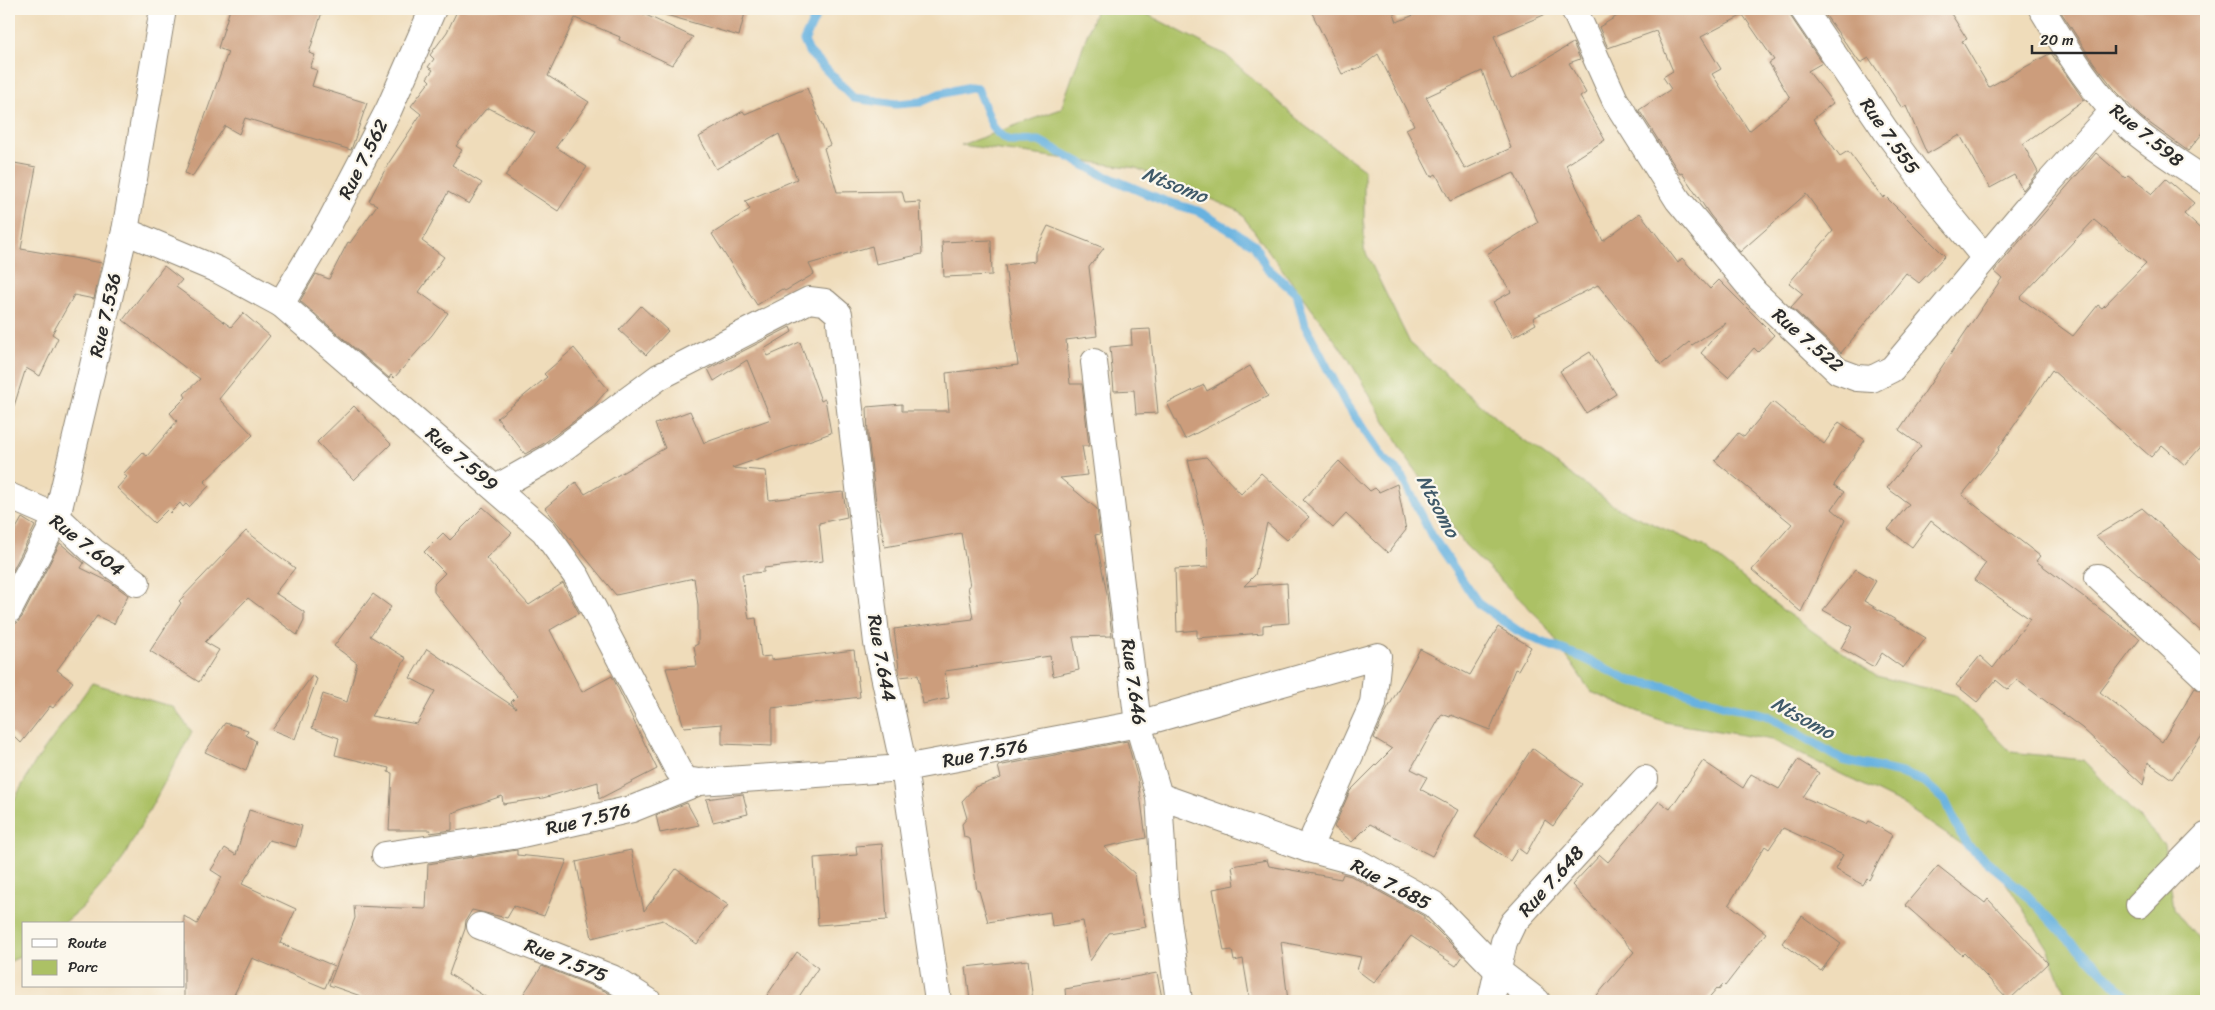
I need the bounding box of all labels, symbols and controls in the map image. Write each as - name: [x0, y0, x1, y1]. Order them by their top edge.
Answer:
- scale bar: [2032, 22, 2116, 54]
- text: 20 m: [2040, 27, 2074, 53]
- street label: Rue 7.555: [1851, 91, 1929, 182]
- street label: Rue 7.598: [2103, 95, 2192, 176]
- street label: Rue 7.562: [329, 113, 397, 205]
- water label: Ntsomo: [1137, 156, 1215, 215]
- street label: Rue 7.536: [79, 269, 131, 361]
- street label: Rue 7.522: [1765, 299, 1852, 381]
- street label: Rue 7.599: [418, 418, 506, 500]
- water label: Ntsomo: [1407, 468, 1470, 546]
- street label: Rue 7.604: [42, 505, 132, 585]
- street label: Rue 7.644: [858, 612, 906, 704]
- street label: Rue 7.646: [1112, 637, 1156, 727]
- water label: Ntsomo: [1765, 686, 1843, 751]
- street label: Rue 7.576: [940, 729, 1030, 777]
- street label: Rue 7.576: [542, 793, 634, 845]
- street label: Rue 7.648: [1510, 837, 1593, 924]
- street label: Rue 7.685: [1345, 849, 1437, 919]
- legend: [22, 922, 185, 988]
- street label: Rue 7.575: [519, 928, 613, 992]
- text: Route: [68, 930, 107, 956]
- text: Parc: [68, 954, 98, 980]

